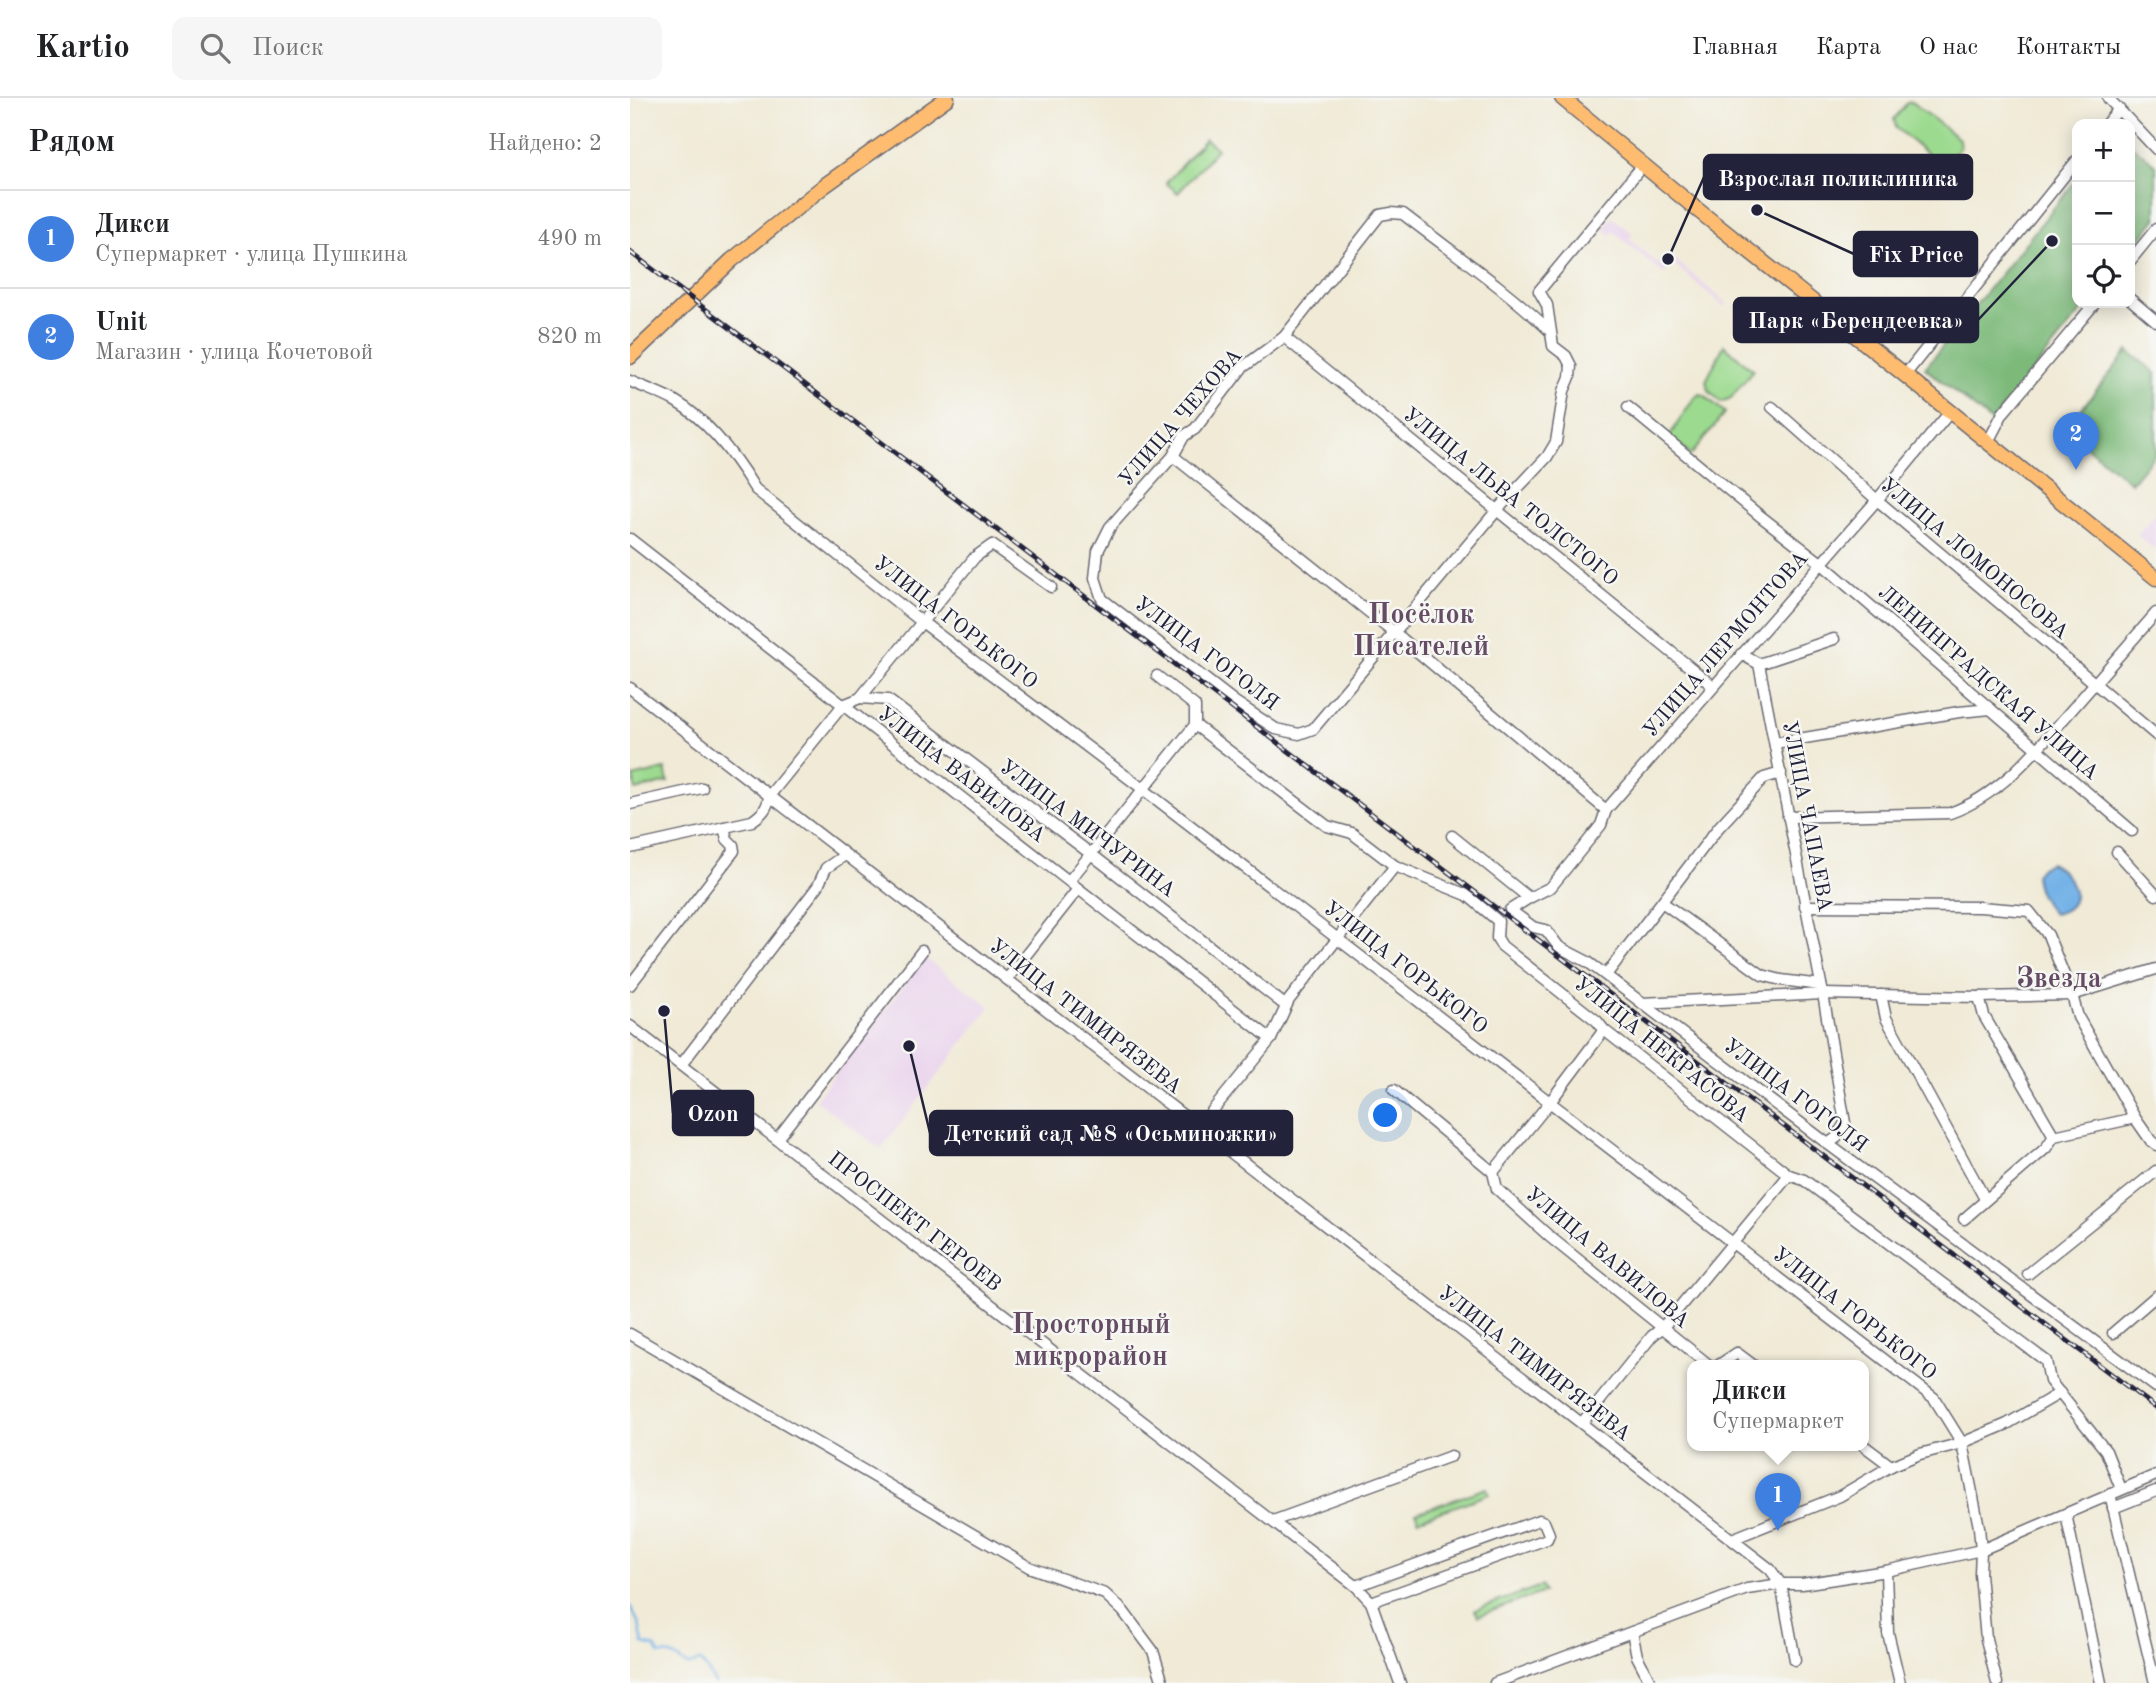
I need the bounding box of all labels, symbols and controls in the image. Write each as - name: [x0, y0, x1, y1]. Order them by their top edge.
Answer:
- search box: [172, 17, 662, 80]
- icon: search: [196, 29, 234, 67]
- text: Kartio: [35, 32, 130, 65]
- text: Поиск: [252, 35, 324, 61]
- text: Главная: [1692, 36, 1778, 60]
- text: Карта: [1816, 36, 1881, 60]
- text: О нас: [1919, 36, 1978, 60]
- text: Контакты: [2016, 36, 2121, 60]
- map controls: [2072, 119, 2135, 308]
- button: +: [2072, 119, 2135, 182]
- text: Рядом: [28, 128, 115, 158]
- text: Найдено: 2: [488, 132, 602, 155]
- callout: Взрослая поликлиника: [1704, 155, 1972, 199]
- text: Взрослая поликлиника: [1718, 168, 1958, 191]
- button: −: [2072, 182, 2135, 245]
- text: Дикси: [95, 212, 170, 238]
- text: 1: [44, 227, 58, 250]
- text: 490 m: [537, 227, 602, 250]
- callout: Fix Price: [1854, 232, 1977, 276]
- text: Супермаркет · улица Пушкина: [95, 243, 408, 266]
- text: Fix Price: [1868, 244, 1964, 267]
- button: locate: [2072, 245, 2135, 308]
- callout: Парк «Берендеевка»: [1734, 298, 1978, 342]
- text: Unit: [95, 310, 147, 336]
- text: Парк «Берендеевка»: [1748, 310, 1964, 333]
- text: 2: [44, 325, 58, 348]
- text: 820 m: [537, 325, 602, 348]
- text: Магазин · улица Кочетовой: [95, 341, 373, 364]
- street label: УЛИЦА ЧЕХОВА: [1116, 345, 1246, 491]
- street label: УЛИЦА ЛЬВА ТОЛСТОГО: [1399, 404, 1622, 590]
- pin: 2: [2053, 412, 2099, 470]
- street label: УЛИЦА ЛОМОНОСОВА: [1876, 474, 2072, 644]
- street label: УЛИЦА ЛЕРМОНТОВА: [1640, 548, 1812, 742]
- street label: УЛИЦА ГОРЬКОГО: [869, 553, 1041, 693]
- street label: ЛЕНИНГРАДСКАЯ УЛИЦА: [1874, 582, 2102, 784]
- street label: УЛИЦА ГОГОЛЯ: [1130, 593, 1282, 715]
- district label: Посёлок Писателей: [1353, 602, 1489, 662]
- street label: УЛИЦА ВАВИЛОВА: [873, 703, 1049, 847]
- street label: УЛИЦА ЧАПАЕВА: [1778, 719, 1835, 913]
- street label: УЛИЦА МИЧУРИНА: [995, 756, 1179, 902]
- street label: УЛИЦА ГОРЬКОГО: [1319, 898, 1491, 1038]
- street label: УЛИЦА ТИМИРЯЗЕВА: [985, 936, 1185, 1099]
- district label: Звезда: [2016, 965, 2102, 994]
- street label: УЛИЦА НЕКРАСОВА: [1570, 973, 1752, 1127]
- street label: УЛИЦА ГОГОЛЯ: [1719, 1035, 1871, 1157]
- callout: Ozon: [673, 1091, 753, 1135]
- your location: [1368, 1098, 1402, 1132]
- text: Ozon: [687, 1103, 739, 1126]
- callout: Детский сад №8 «Осьминожки»: [930, 1111, 1292, 1155]
- text: Детский сад №8 «Осьминожки»: [944, 1123, 1278, 1146]
- street label: ПРОСПЕКТ ГЕРОЕВ: [824, 1148, 1004, 1296]
- street label: УЛИЦА ВАВИЛОВА: [1521, 1184, 1693, 1333]
- street label: УЛИЦА ГОРЬКОГО: [1768, 1244, 1940, 1384]
- street label: УЛИЦА ТИМИРЯЗЕВА: [1434, 1283, 1634, 1446]
- district label: Просторный микрорайон: [1011, 1312, 1171, 1372]
- popup: [1687, 1360, 1869, 1451]
- text: Дикси: [1712, 1379, 1787, 1405]
- text: Супермаркет: [1712, 1410, 1844, 1433]
- pin: 1: [1755, 1473, 1801, 1531]

